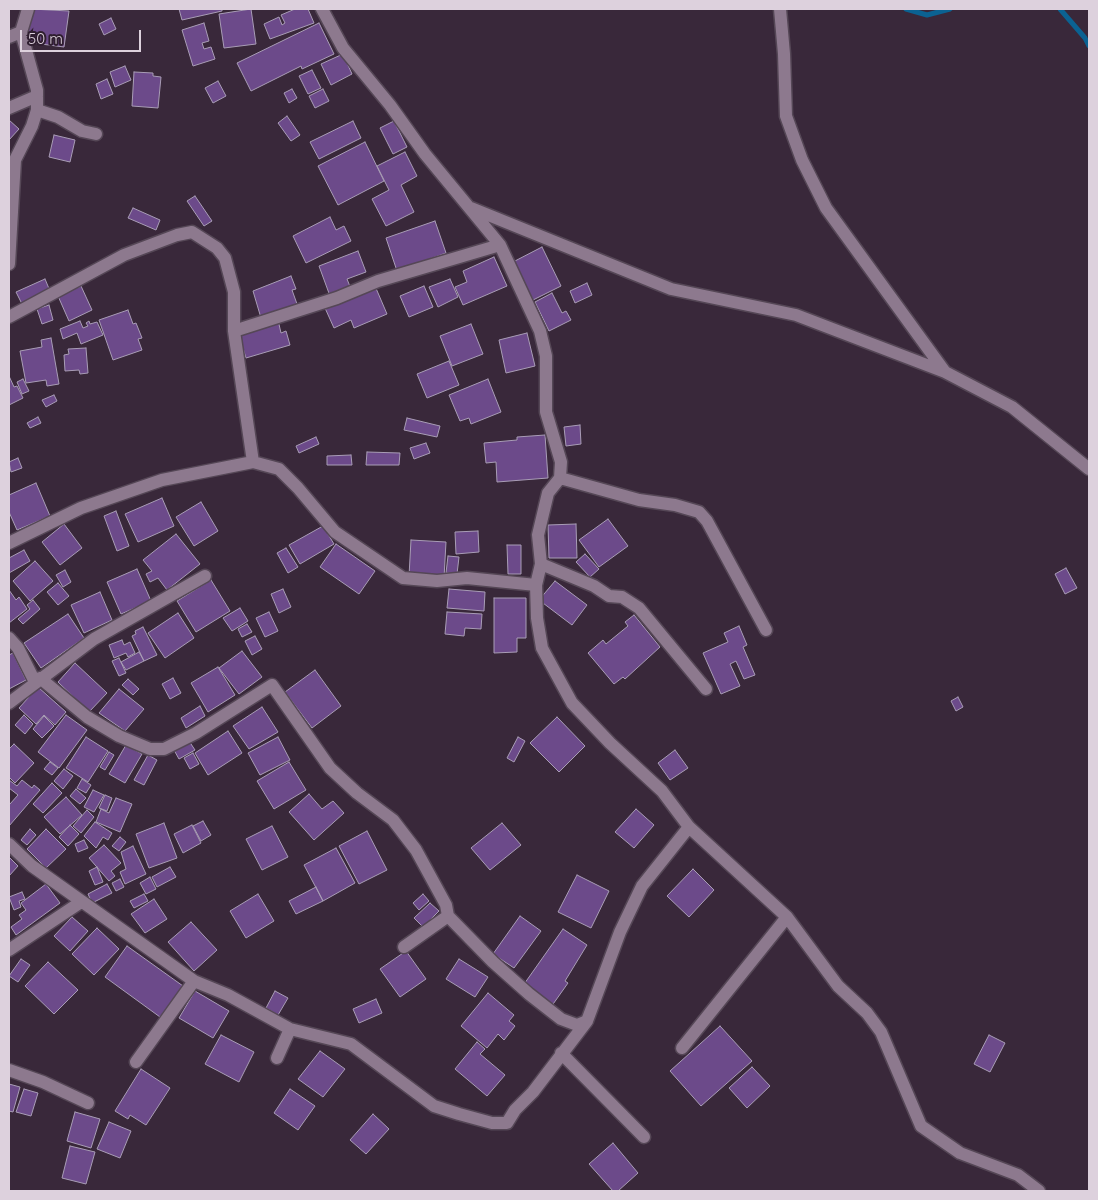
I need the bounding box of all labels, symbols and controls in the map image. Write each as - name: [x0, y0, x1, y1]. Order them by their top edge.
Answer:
- scale bar: [22, 20, 144, 52]
- text: 50 m: [28, 29, 63, 48]

